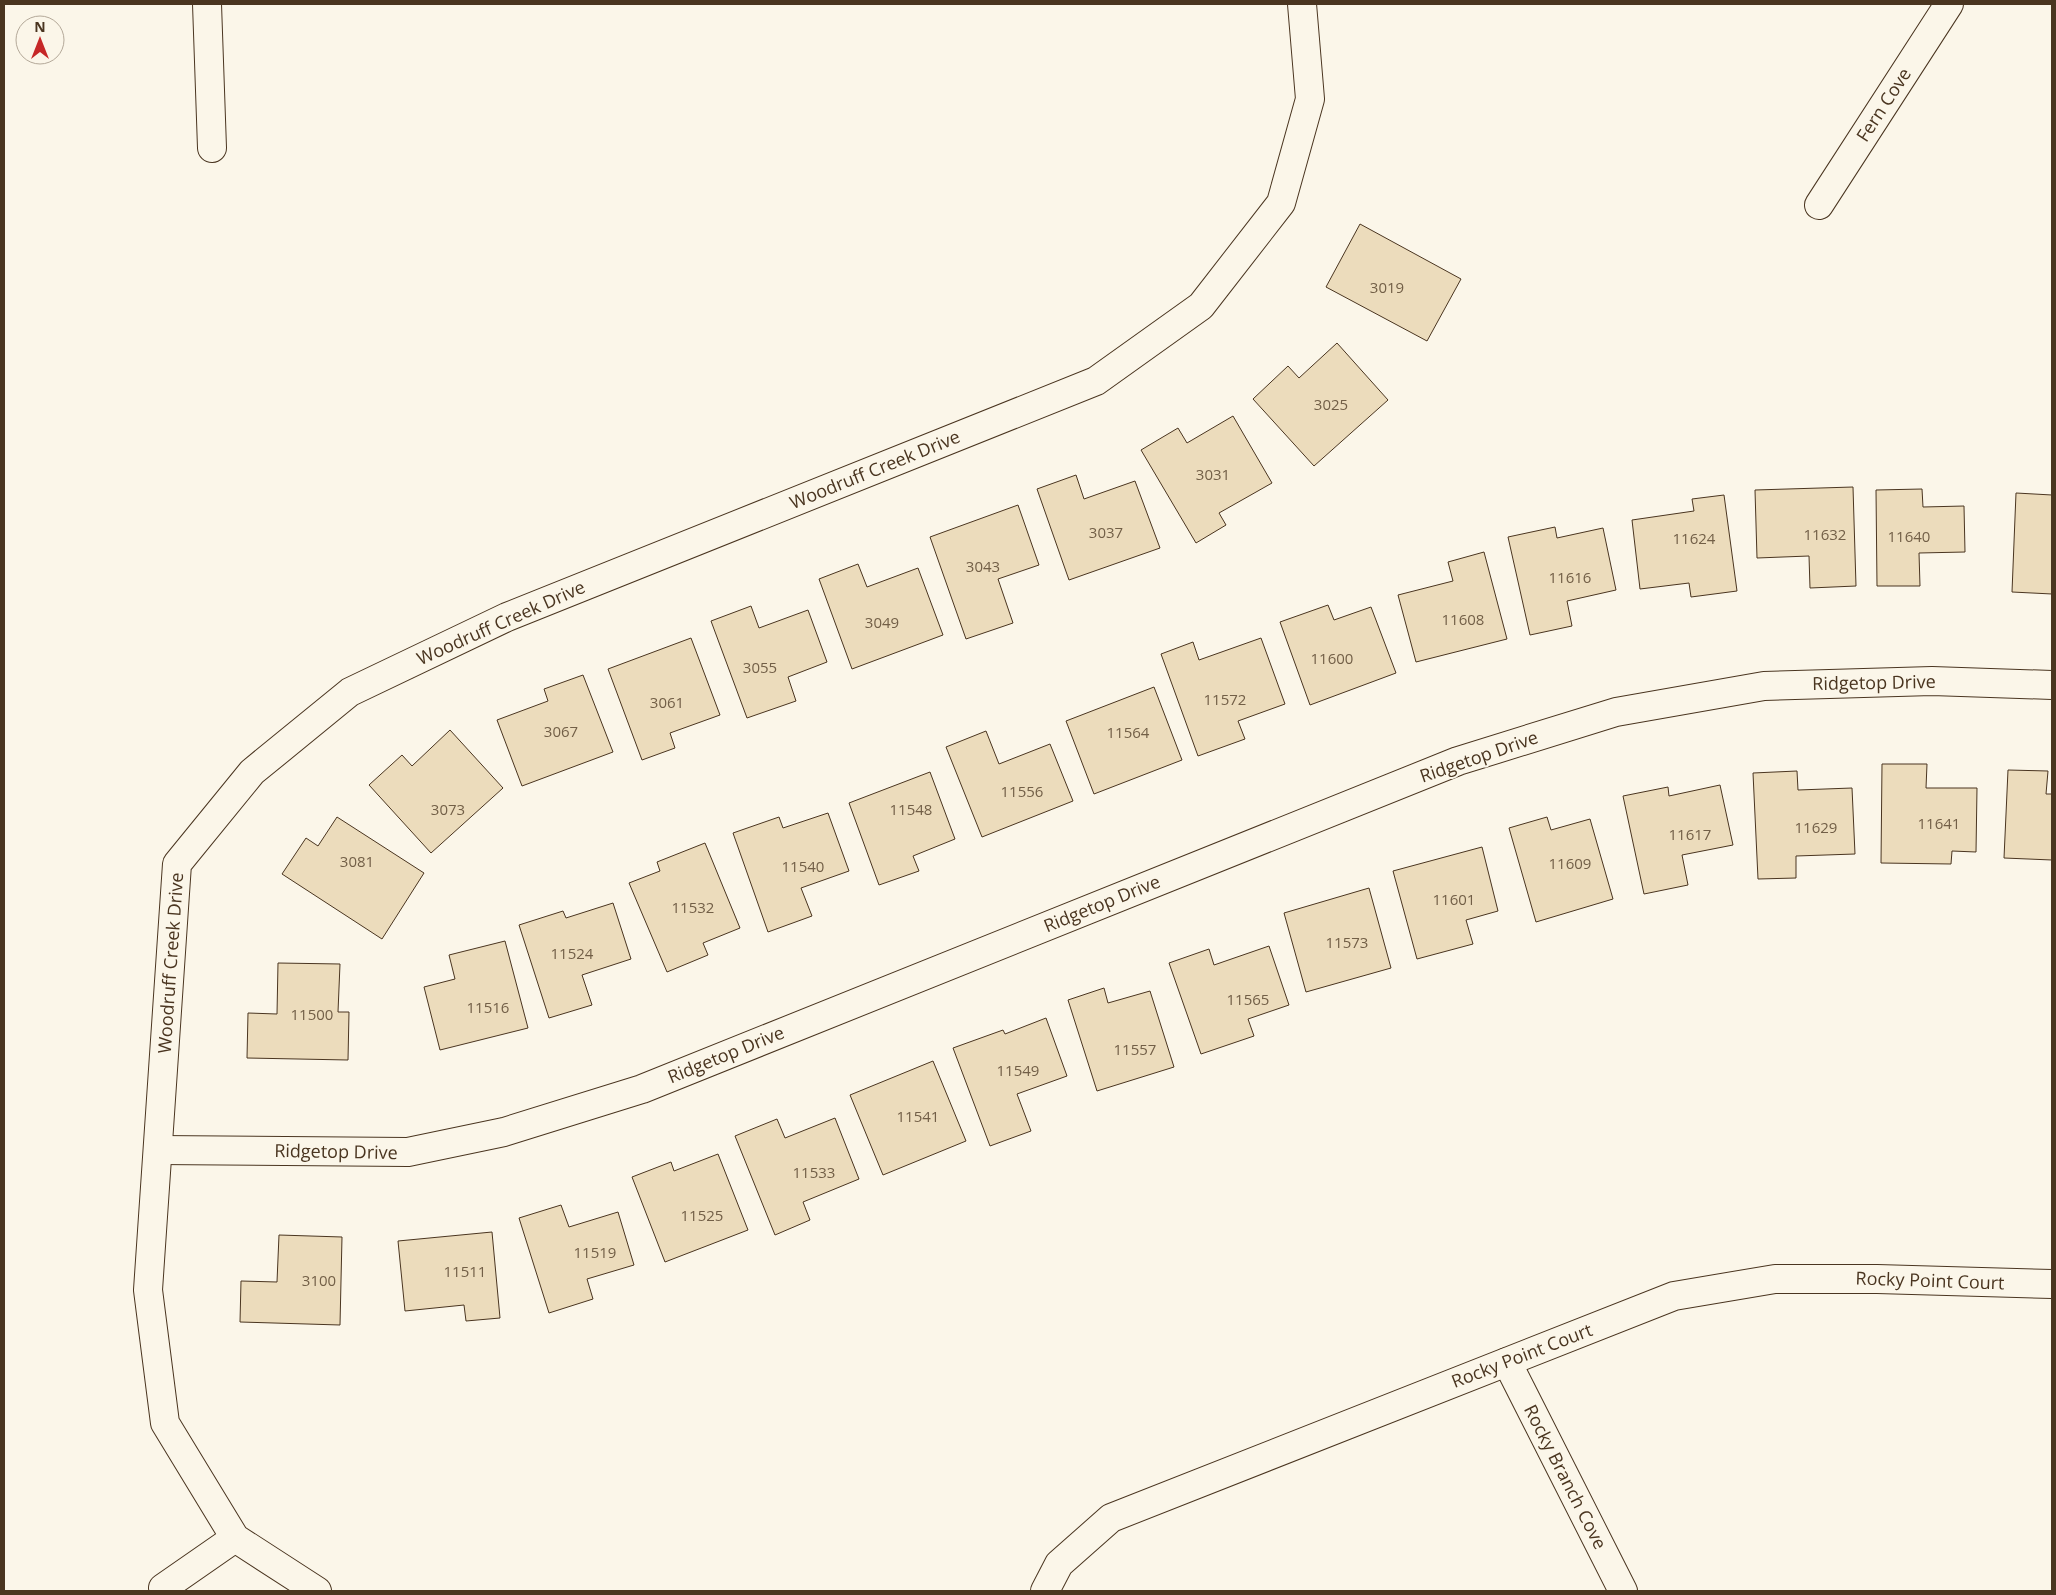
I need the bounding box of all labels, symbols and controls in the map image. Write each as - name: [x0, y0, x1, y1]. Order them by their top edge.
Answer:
- north arrow: [15, 15, 65, 65]
- text: N: [34, 17, 46, 36]
- street label: Fern Cove: [1850, 63, 1916, 146]
- house number: 3019: [1370, 277, 1404, 297]
- house number: 3025: [1314, 394, 1348, 414]
- street label: Woodruff Creek Drive: [786, 424, 963, 514]
- house number: 3031: [1196, 464, 1230, 484]
- house number: 3037: [1089, 522, 1123, 542]
- house number: 11632: [1804, 524, 1846, 544]
- house number: 11640: [1888, 526, 1930, 546]
- house number: 11624: [1673, 528, 1716, 548]
- house number: 3043: [966, 556, 1000, 576]
- house number: 11616: [1549, 567, 1591, 587]
- street label: Woodruff Creek Drive: [413, 574, 588, 670]
- house number: 11608: [1442, 609, 1484, 629]
- house number: 3049: [865, 612, 899, 632]
- house number: 11600: [1311, 648, 1353, 668]
- house number: 3055: [743, 657, 777, 677]
- street label: Ridgetop Drive: [1812, 669, 1936, 695]
- house number: 11572: [1204, 689, 1246, 709]
- house number: 3061: [650, 692, 684, 712]
- house number: 3067: [544, 721, 578, 741]
- house number: 11564: [1107, 722, 1150, 742]
- street label: Ridgetop Drive: [1416, 725, 1541, 788]
- house number: 11556: [1001, 781, 1043, 801]
- house number: 3073: [431, 799, 465, 819]
- house number: 11548: [890, 799, 932, 819]
- house number: 11641: [1918, 813, 1960, 833]
- house number: 11629: [1795, 817, 1837, 837]
- house number: 11617: [1669, 824, 1711, 844]
- house number: 3081: [340, 851, 374, 871]
- house number: 11609: [1549, 853, 1591, 873]
- house number: 11540: [782, 856, 824, 876]
- street label: Ridgetop Drive: [1040, 869, 1163, 937]
- street label: Woodruff Creek Drive: [152, 872, 188, 1054]
- house number: 11601: [1433, 889, 1475, 909]
- house number: 11532: [672, 897, 714, 917]
- house number: 11573: [1326, 932, 1368, 952]
- house number: 11524: [551, 943, 594, 963]
- house number: 11565: [1227, 989, 1269, 1009]
- house number: 11516: [467, 997, 509, 1017]
- house number: 11500: [291, 1004, 333, 1024]
- street label: Ridgetop Drive: [664, 1020, 787, 1088]
- house number: 11557: [1114, 1039, 1156, 1059]
- house number: 11549: [997, 1060, 1039, 1080]
- house number: 11541: [897, 1106, 939, 1126]
- street label: Ridgetop Drive: [274, 1138, 398, 1164]
- house number: 11533: [793, 1162, 835, 1182]
- house number: 11525: [681, 1205, 723, 1225]
- house number: 11519: [574, 1242, 616, 1262]
- house number: 11511: [444, 1261, 486, 1281]
- street label: Rocky Point Court: [1855, 1265, 2005, 1295]
- house number: 3100: [302, 1270, 336, 1290]
- street label: Rocky Point Court: [1448, 1317, 1596, 1393]
- street label: Rocky Branch Cove: [1519, 1400, 1613, 1553]

